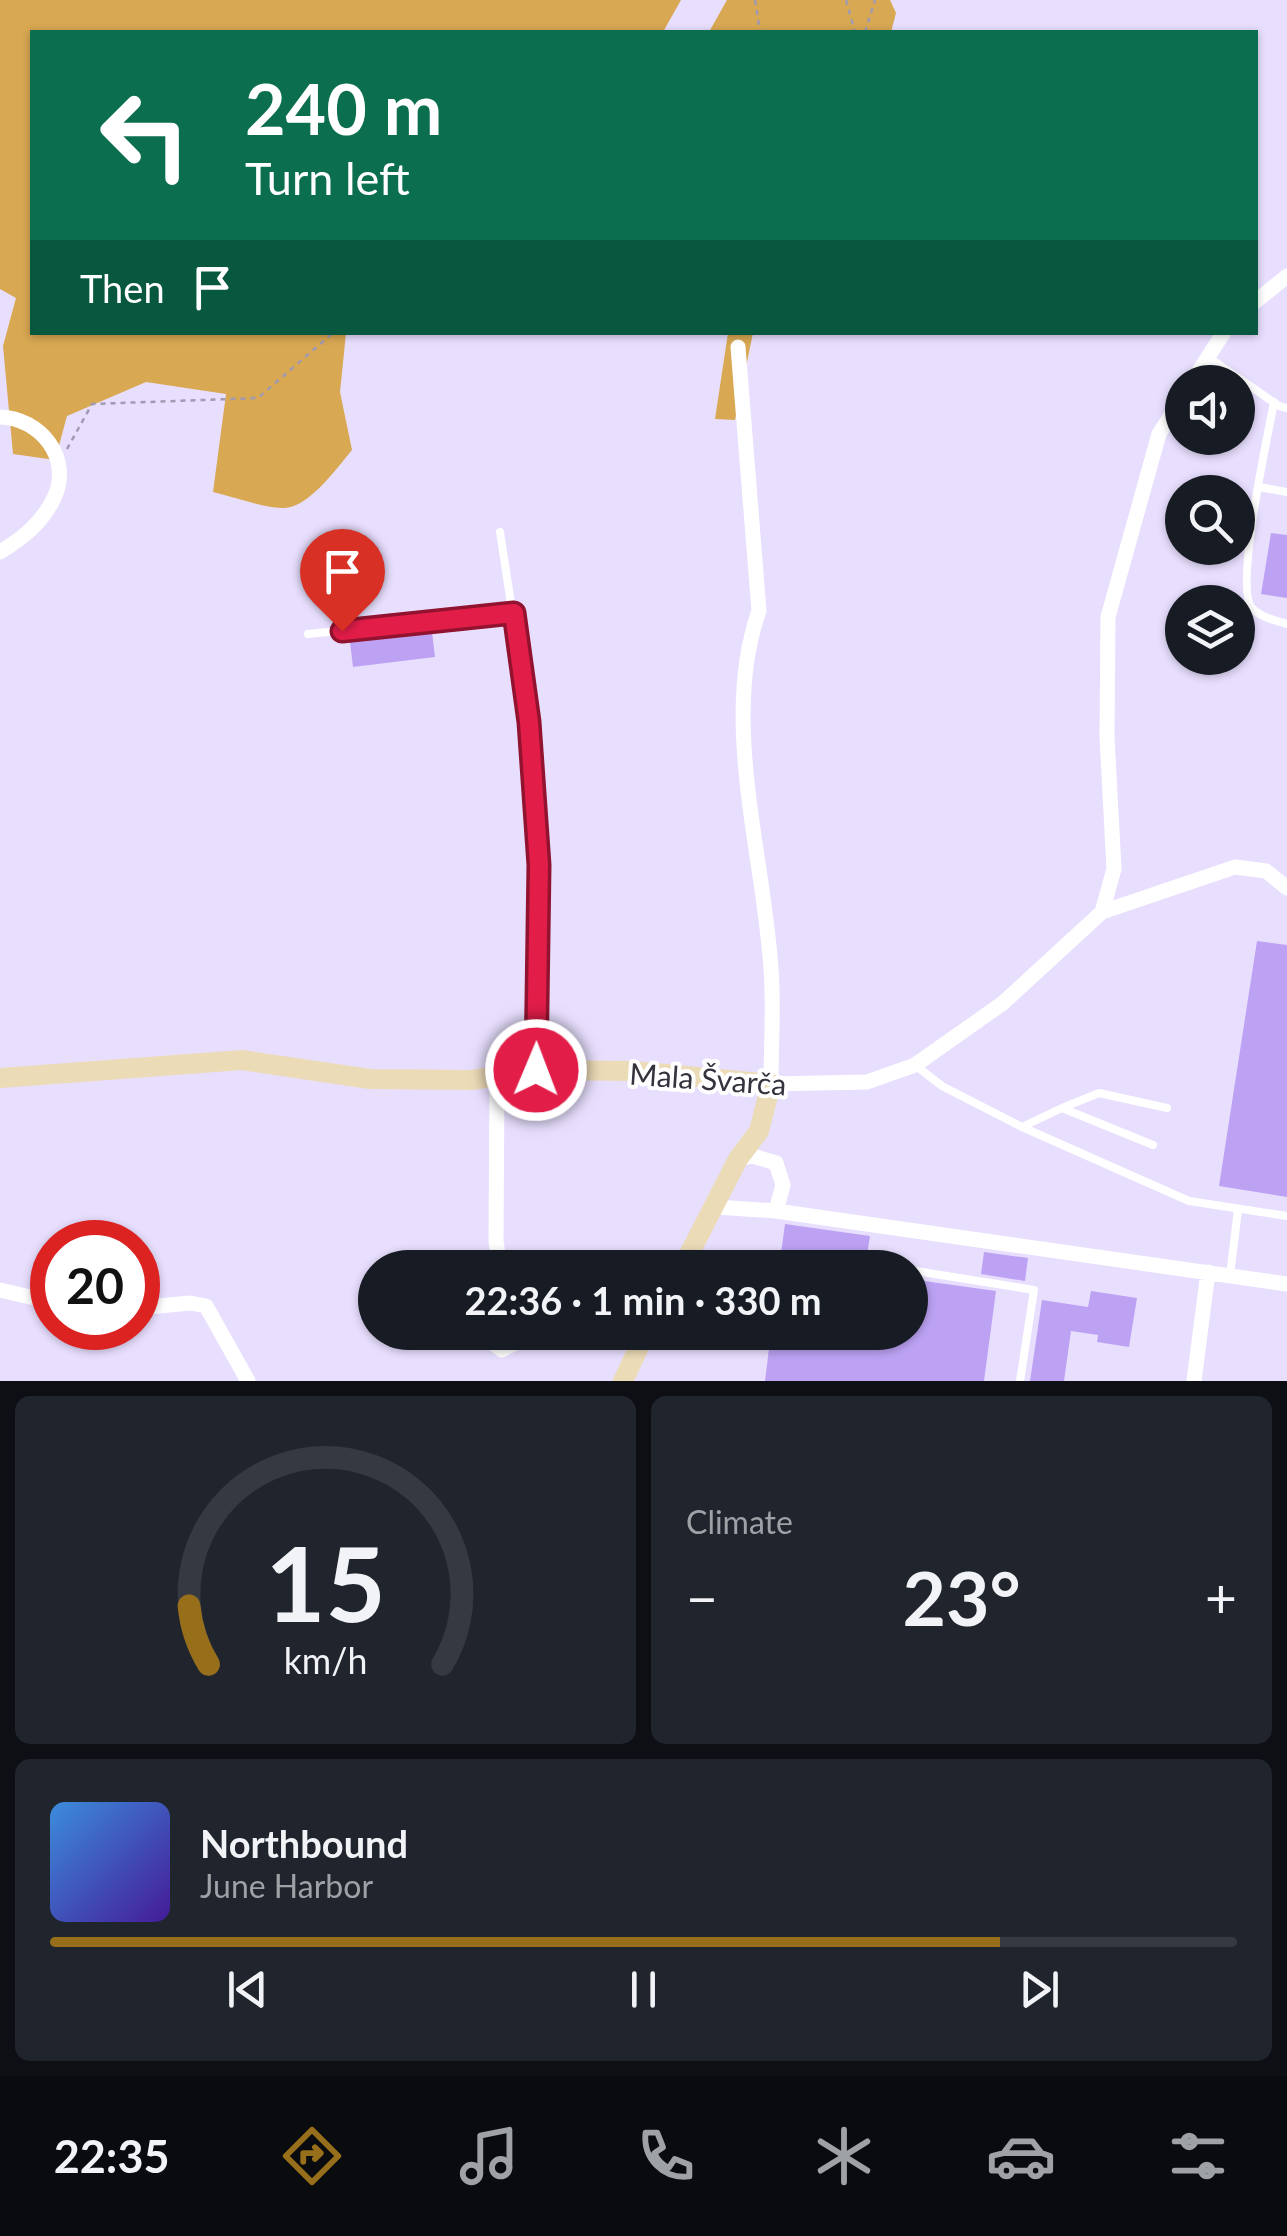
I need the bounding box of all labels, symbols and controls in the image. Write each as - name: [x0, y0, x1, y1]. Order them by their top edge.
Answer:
- text: 240 m: [245, 66, 442, 150]
- icon: left: [80, 70, 210, 200]
- text: Turn left: [245, 151, 410, 205]
- icon: arrive: [185, 260, 240, 315]
- text: Then: [80, 265, 165, 311]
- map controls: [1165, 365, 1255, 675]
- button: sound: [1165, 365, 1255, 455]
- button: search: [1165, 475, 1255, 565]
- pin: [300, 529, 385, 632]
- icon: arrive: [315, 544, 370, 599]
- button: layers: [1165, 585, 1255, 675]
- position arrow: [484, 1018, 588, 1122]
- street label: Mala Švarča: [628, 1055, 788, 1101]
- speed limit sign: 20: [30, 1220, 160, 1350]
- text: 22:36 · 1 min · 330 m: [464, 1277, 822, 1323]
- text: Climate: [686, 1502, 793, 1541]
- text: 15: [265, 1519, 386, 1644]
- text: 23°: [902, 1552, 1021, 1642]
- text: −: [686, 1564, 718, 1630]
- text: +: [1205, 1564, 1237, 1630]
- text: km/h: [284, 1639, 367, 1682]
- text: Northbound: [200, 1820, 408, 1866]
- text: June Harbor: [200, 1866, 373, 1905]
- icon: previous: [220, 1962, 275, 2017]
- icon: pause: [616, 1962, 671, 2017]
- icon: next: [1012, 1962, 1067, 2017]
- icon: directions: [277, 2121, 347, 2191]
- icon: music: [454, 2121, 524, 2191]
- icon: phone: [631, 2121, 701, 2191]
- icon: climate: [809, 2121, 879, 2191]
- icon: car: [986, 2121, 1056, 2191]
- icon: filters: [1163, 2121, 1233, 2191]
- text: 22:35: [54, 2129, 170, 2183]

